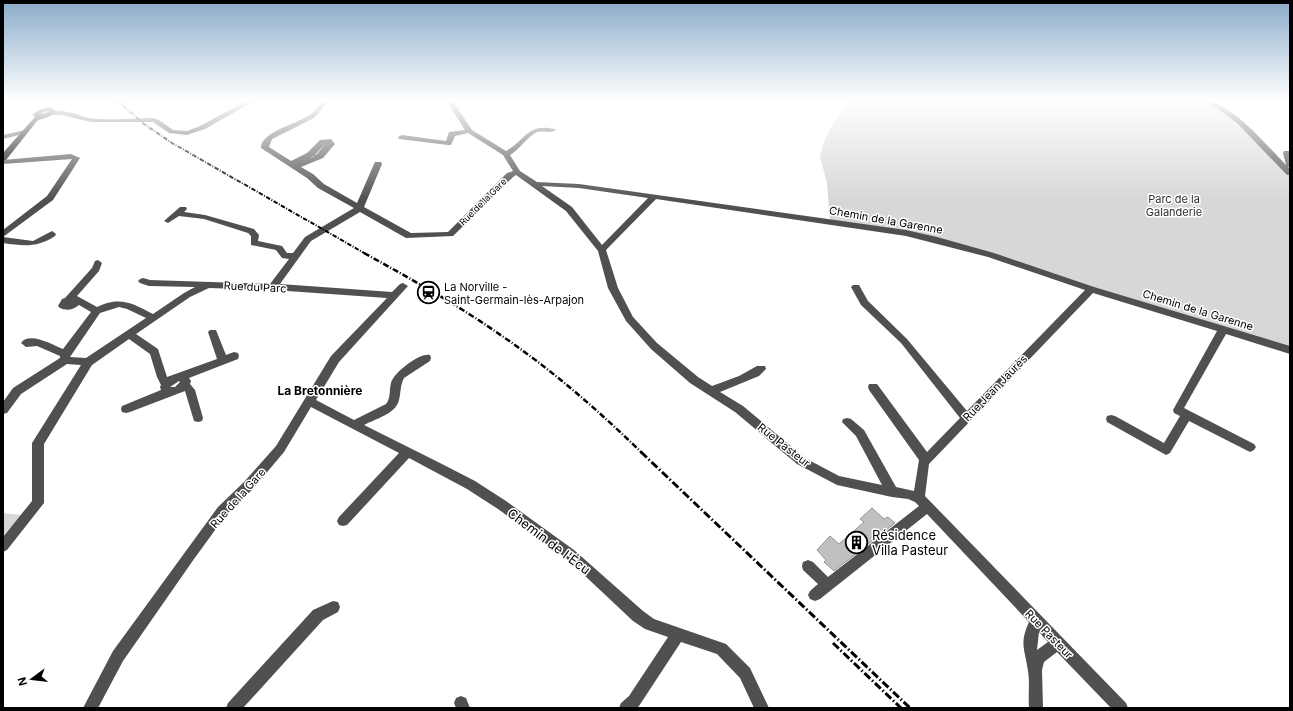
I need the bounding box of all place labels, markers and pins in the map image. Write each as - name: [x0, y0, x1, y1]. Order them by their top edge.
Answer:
- station icon: La Norville - Saint-Germain-lès-Arpajon: [416, 280, 442, 306]
- place label: La Norville - Saint-Germain-lès-Arpajon: [444, 280, 584, 307]
- place label: Résidence Villa Pasteur: [872, 527, 948, 558]
- building icon: Résidence Villa Pasteur: [844, 529, 870, 555]

